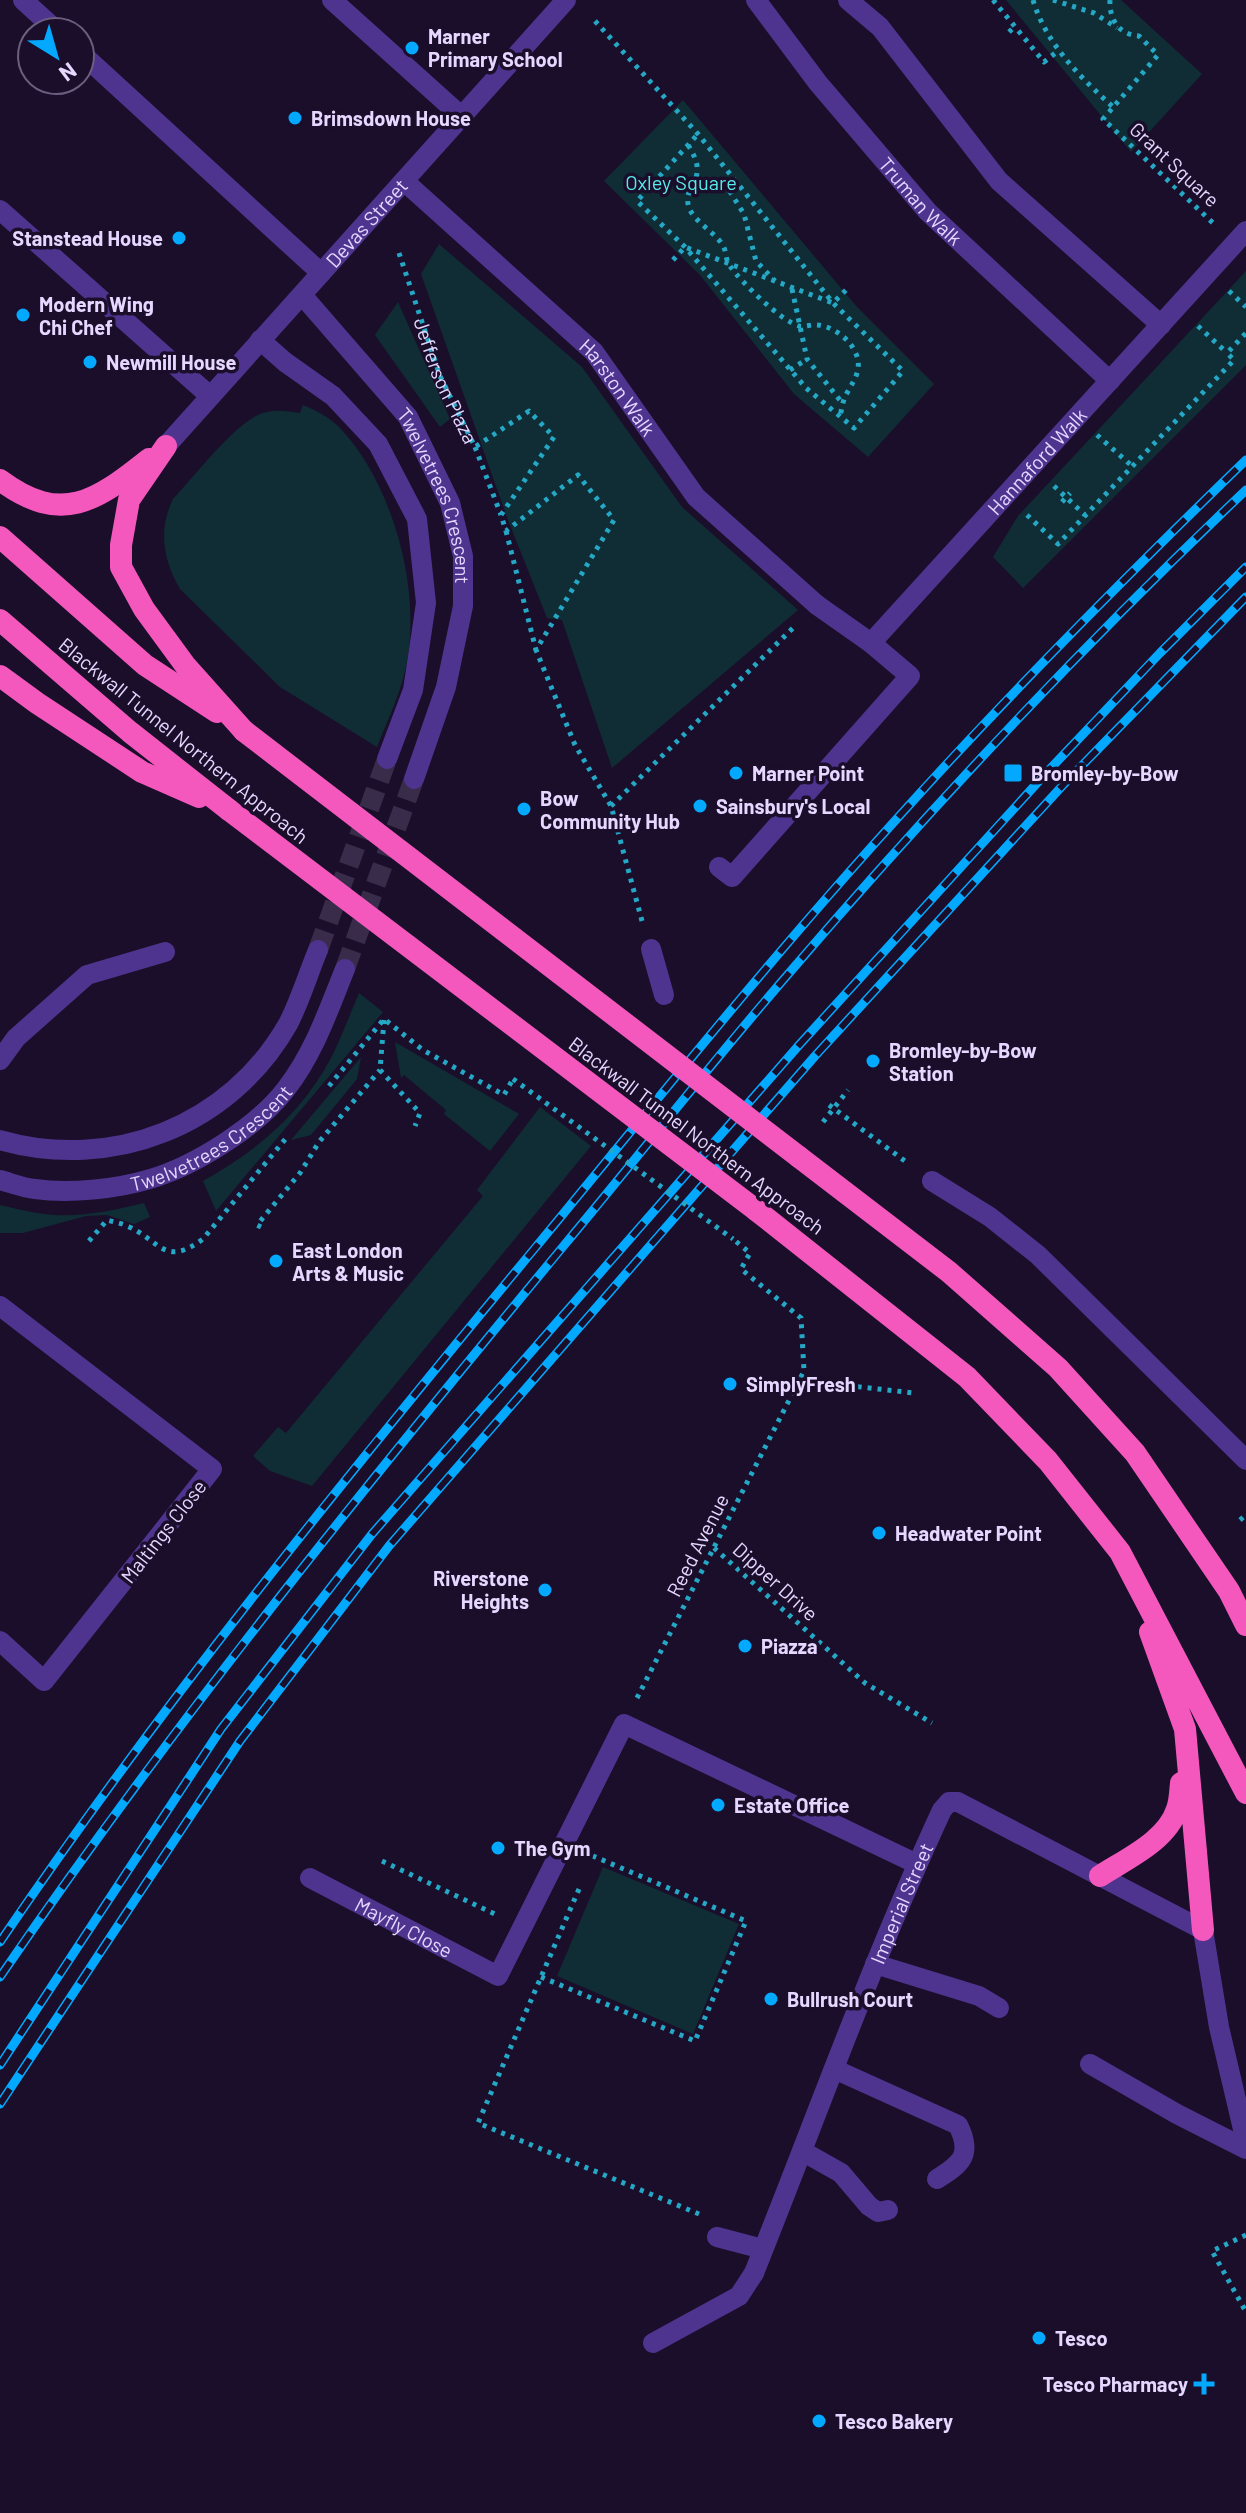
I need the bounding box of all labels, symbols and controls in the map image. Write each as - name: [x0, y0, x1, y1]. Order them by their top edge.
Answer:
- north arrow: [16, 16, 96, 96]
- place label: Marner Primary School: [428, 24, 563, 71]
- marker: Marner Primary School: [403, 39, 421, 57]
- text: N: [55, 58, 82, 88]
- place label: Brimsdown House: [311, 106, 471, 130]
- marker: Brimsdown House: [286, 109, 304, 127]
- street label: Grant Square: [1125, 117, 1225, 211]
- street label: Truman Walk: [874, 152, 967, 250]
- park label: Oxley Square: [625, 170, 737, 194]
- street label: Devas Street: [320, 173, 412, 272]
- place label: Stanstead House: [12, 226, 163, 250]
- marker: Stanstead House: [170, 229, 188, 247]
- place label: Modern Wing Chi Chef: [39, 292, 154, 339]
- marker: Modern Wing Chi Chef: [14, 306, 32, 324]
- street label: Jefferson Plaza: [409, 314, 483, 447]
- street label: Harston Walk: [575, 333, 661, 440]
- place label: Newmill House: [106, 350, 237, 374]
- marker: Newmill House: [81, 353, 99, 371]
- street label: Twelvetrees Crescent: [393, 402, 475, 584]
- street label: Hannaford Walk: [982, 403, 1091, 519]
- street label: Blackwall Tunnel Northern Approach: [55, 632, 313, 848]
- place label: Marner Point: [752, 761, 864, 785]
- place label: Bromley-by-Bow: [1031, 761, 1179, 785]
- marker: Bromley-by-Bow: [1002, 762, 1024, 784]
- marker: Marner Point: [727, 764, 745, 782]
- place label: Bow Community Hub: [540, 786, 680, 833]
- place label: Sainsbury's Local: [716, 794, 870, 818]
- marker: Sainsbury's Local: [691, 797, 709, 815]
- marker: Bow Community Hub: [515, 800, 533, 818]
- street label: Blackwall Tunnel Northern Approach: [565, 1031, 829, 1239]
- place label: Bromley-by-Bow Station: [889, 1038, 1037, 1085]
- marker: Bromley-by-Bow Station: [864, 1052, 882, 1070]
- street label: Twelvetrees Crescent: [128, 1080, 297, 1196]
- place label: East London Arts & Music: [292, 1238, 404, 1285]
- marker: East London Arts & Music: [267, 1252, 285, 1270]
- place label: SimplyFresh: [746, 1372, 856, 1396]
- marker: SimplyFresh: [721, 1375, 739, 1393]
- street label: Maltings Close: [115, 1475, 211, 1587]
- street label: Reed Avenue: [661, 1490, 733, 1600]
- place label: Headwater Point: [895, 1521, 1042, 1545]
- marker: Headwater Point: [870, 1524, 888, 1542]
- street label: Dipper Drive: [729, 1537, 823, 1625]
- place label: Riverstone Heights: [433, 1566, 529, 1613]
- marker: Riverstone Heights: [536, 1581, 554, 1599]
- place label: Piazza: [761, 1634, 818, 1658]
- marker: Piazza: [736, 1637, 754, 1655]
- place label: Estate Office: [734, 1793, 849, 1817]
- marker: Estate Office: [709, 1796, 727, 1814]
- place label: The Gym: [514, 1836, 591, 1860]
- marker: The Gym: [489, 1839, 507, 1857]
- street label: Imperial Street: [865, 1839, 938, 1967]
- street label: Mayfly Close: [351, 1892, 457, 1962]
- place label: Bullrush Court: [787, 1987, 913, 2011]
- marker: Bullrush Court: [762, 1990, 780, 2008]
- place label: Tesco: [1055, 2326, 1108, 2350]
- marker: Tesco: [1030, 2329, 1048, 2347]
- place label: Tesco Pharmacy: [1042, 2372, 1188, 2396]
- marker: Tesco Pharmacy: [1195, 2375, 1213, 2393]
- place label: Tesco Bakery: [835, 2409, 953, 2433]
- marker: Tesco Bakery: [810, 2412, 828, 2430]

